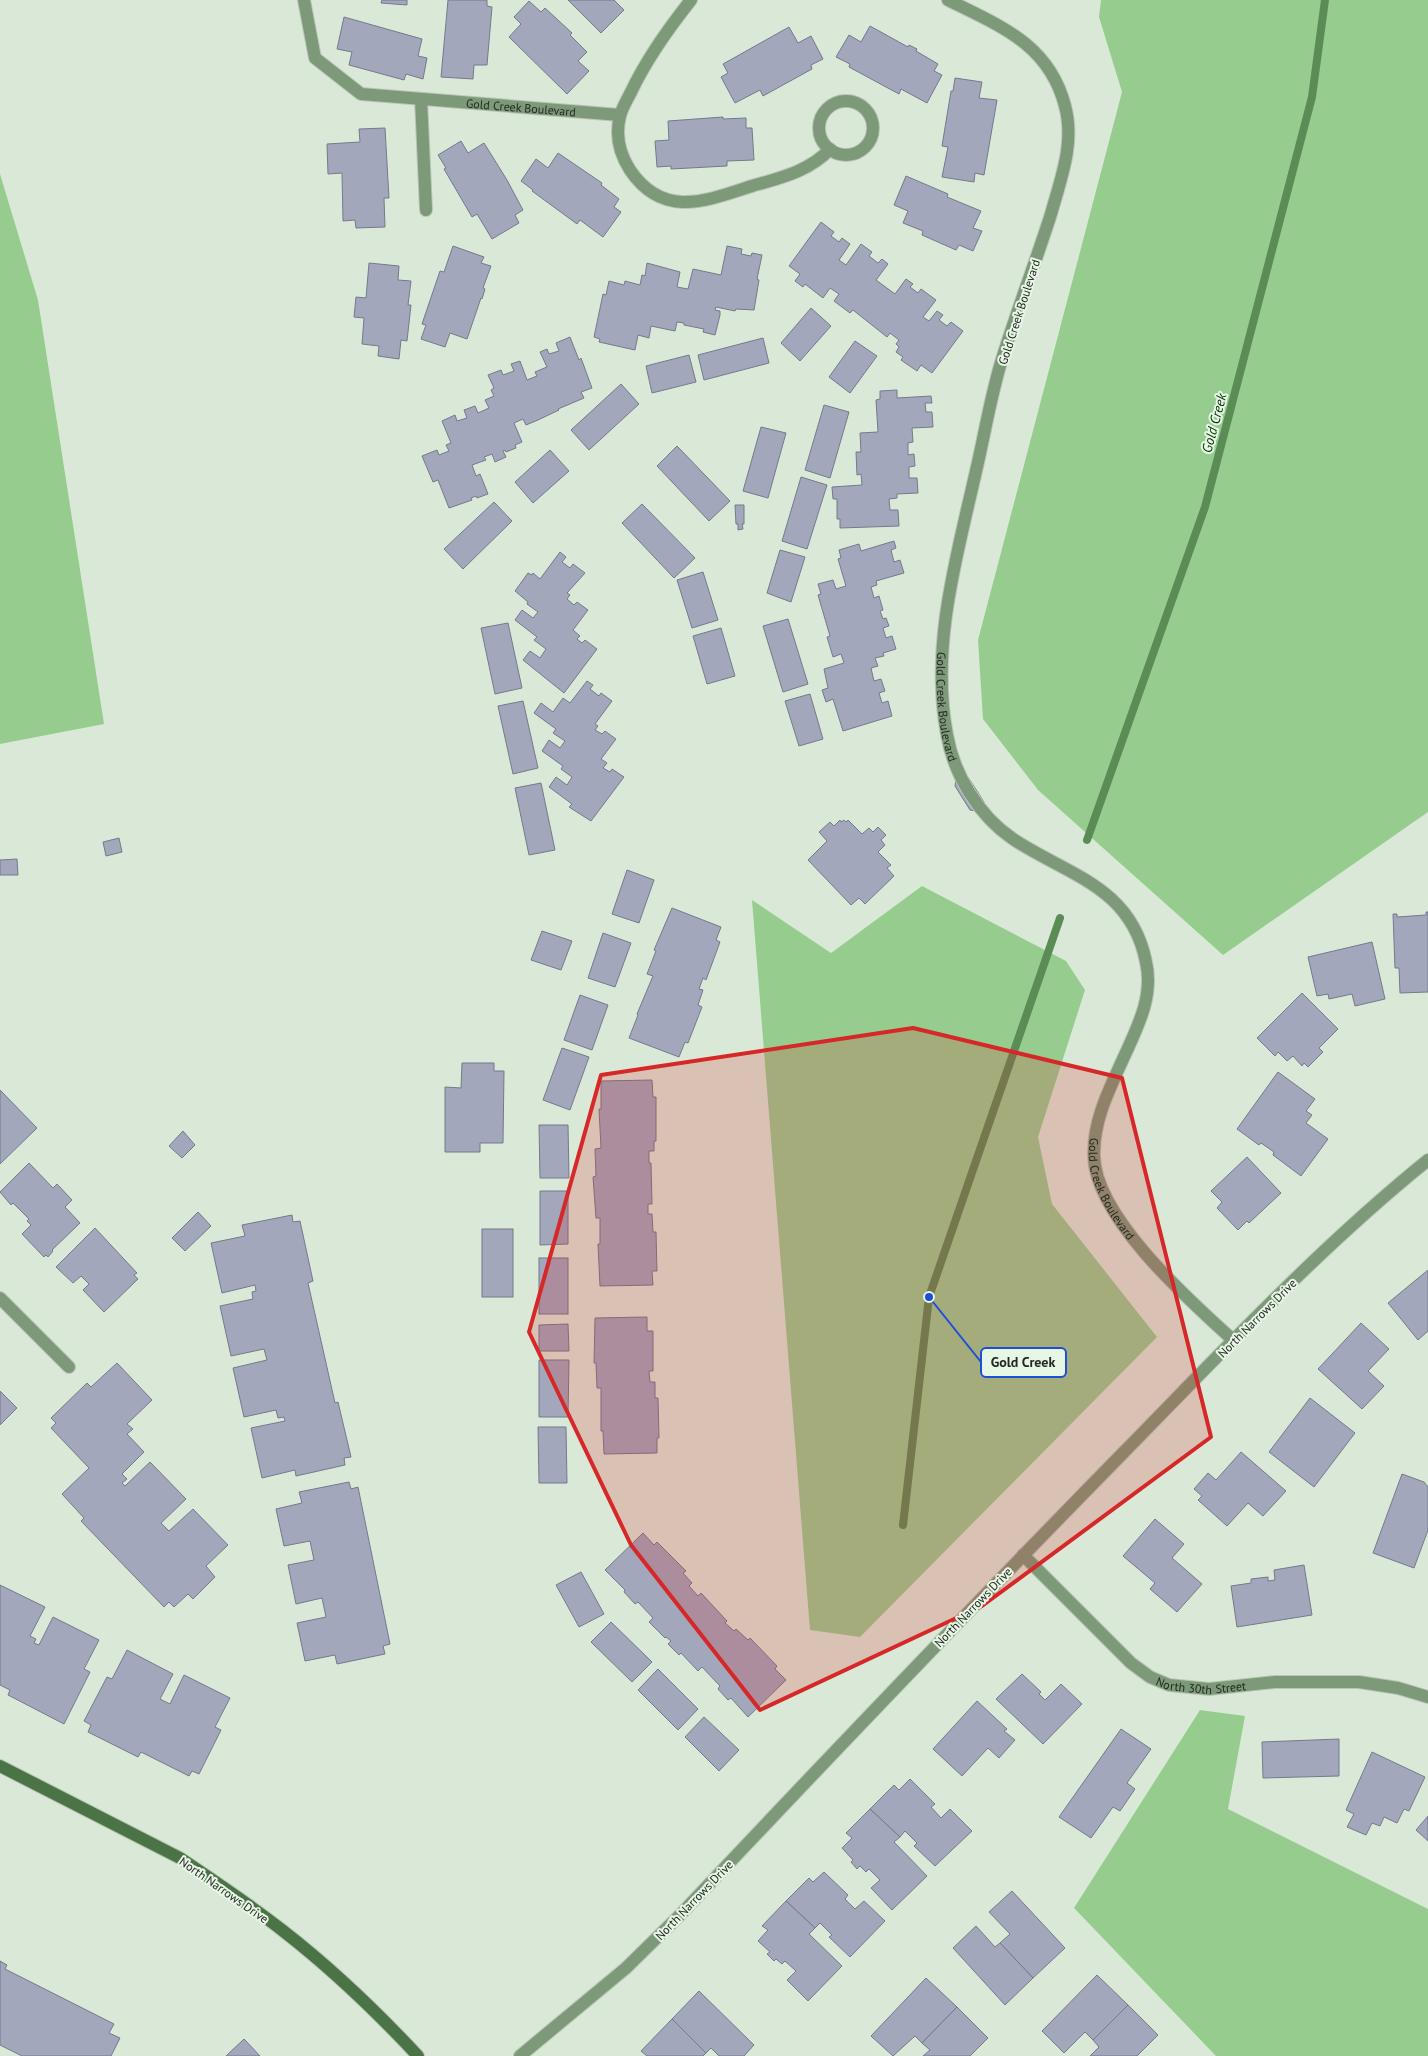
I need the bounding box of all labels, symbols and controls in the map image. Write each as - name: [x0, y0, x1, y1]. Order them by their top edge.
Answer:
- street label: Gold Creek Boulevard: [466, 95, 576, 119]
- street label: Gold Creek Boulevard: [995, 257, 1043, 367]
- water label: Gold Creek: [1197, 391, 1231, 455]
- street label: Gold Creek Boulevard: [934, 652, 961, 763]
- street label: Gold Creek Boulevard: [1086, 1137, 1138, 1242]
- street label: North Narrows Drive: [1214, 1275, 1300, 1361]
- callout: Gold Creek: [981, 1348, 1066, 1377]
- text: Gold Creek: [991, 1353, 1055, 1371]
- street label: North Narrows Drive: [931, 1564, 1015, 1650]
- street label: North 30th Street: [1154, 1673, 1247, 1697]
- street label: North Narrows Drive: [177, 1854, 271, 1926]
- street label: North Narrows Drive: [652, 1857, 736, 1943]

